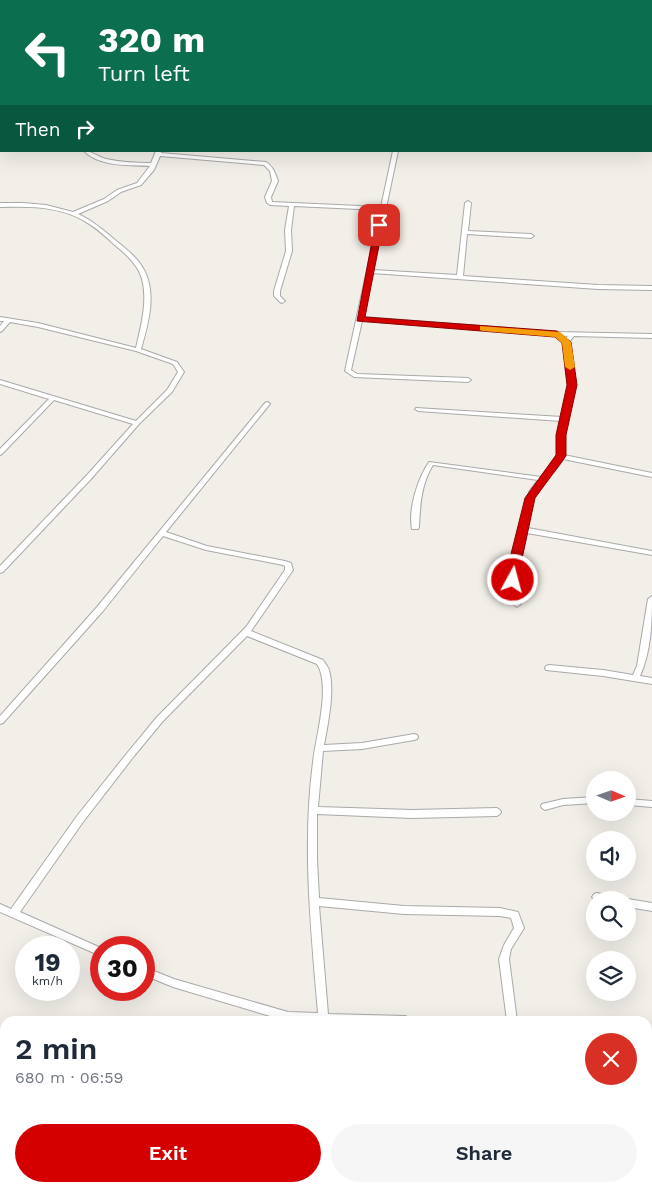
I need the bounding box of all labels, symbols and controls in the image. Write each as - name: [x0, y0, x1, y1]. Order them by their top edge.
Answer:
- text: 320 m: [98, 19, 205, 61]
- icon: left: [15, 20, 80, 85]
- text: Turn left: [98, 61, 190, 86]
- icon: right: [71, 115, 99, 143]
- text: Then: [15, 118, 61, 141]
- pin: [358, 204, 400, 246]
- icon: arrive: [365, 211, 393, 239]
- position arrow: [486, 553, 538, 605]
- north arrow: [586, 771, 636, 821]
- map controls: [586, 771, 636, 1001]
- button: sound: [586, 831, 636, 881]
- button: search: [586, 891, 636, 941]
- speed limit sign: 30: [90, 936, 155, 1001]
- text: 19: [34, 948, 61, 977]
- button: layers: [586, 951, 636, 1001]
- text: km/h: [32, 974, 63, 988]
- text: 2 min: [15, 1031, 97, 1066]
- button: close: [585, 1033, 637, 1085]
- text: 680 m · 06:59: [15, 1068, 123, 1087]
- button: Exit: [15, 1124, 321, 1182]
- button: Share: [331, 1124, 637, 1182]

